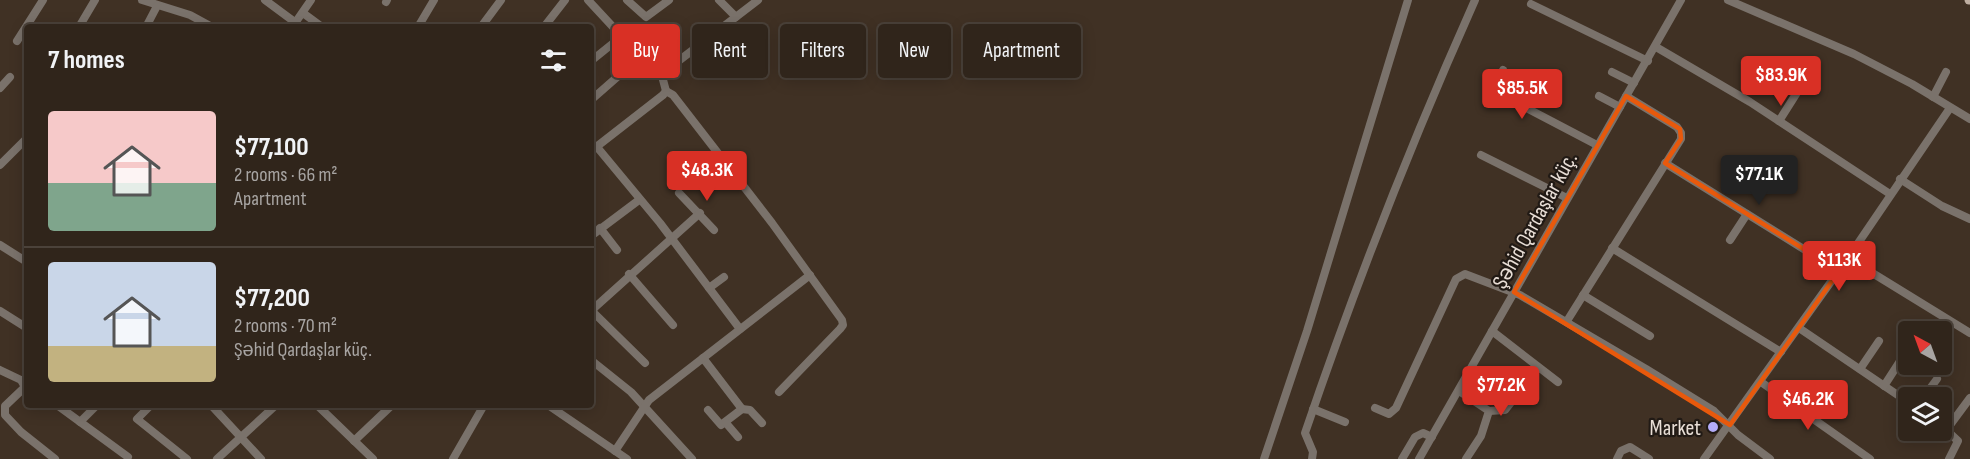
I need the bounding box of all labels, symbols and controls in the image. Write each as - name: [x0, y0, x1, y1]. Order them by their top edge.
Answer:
- chip: Buy: [612, 24, 680, 78]
- chip: Rent: [692, 24, 768, 78]
- chip: Filters: [780, 24, 866, 78]
- chip: New: [878, 24, 951, 78]
- chip: Apartment: [963, 24, 1081, 78]
- icon: filters: [537, 44, 570, 77]
- text: 7 homes: [48, 45, 125, 76]
- pin: $83.9K: [1732, 56, 1830, 107]
- text: $83.9K: [1755, 63, 1807, 87]
- pin: $85.5K: [1473, 69, 1571, 120]
- text: $85.5K: [1496, 76, 1548, 100]
- text: $77,100: [234, 132, 309, 163]
- icon: home: [96, 135, 168, 207]
- street label: Şəhid Qardaşlar küç.: [1487, 148, 1584, 294]
- pin: $48.3K: [658, 151, 756, 202]
- pin: $77.1K: [1710, 155, 1808, 206]
- text: $48.3K: [681, 158, 733, 182]
- text: $77.1K: [1735, 162, 1783, 186]
- text: 2 rooms · 66 m²: [234, 163, 338, 187]
- text: Apartment: [234, 187, 307, 211]
- pin: $113K: [1797, 241, 1881, 292]
- text: $113K: [1817, 248, 1861, 272]
- text: $77,200: [234, 283, 310, 314]
- icon: home: [96, 286, 168, 358]
- text: 2 rooms · 70 m²: [234, 314, 337, 338]
- north arrow: [1898, 321, 1952, 375]
- map controls: [1898, 321, 1952, 441]
- text: Şəhid Qardaşlar küç.: [234, 338, 372, 362]
- pin: $77.2K: [1452, 366, 1550, 417]
- text: $77.2K: [1476, 373, 1526, 397]
- pin: $46.2K: [1759, 380, 1857, 431]
- text: $46.2K: [1782, 387, 1834, 411]
- button: layers: [1898, 387, 1952, 441]
- place label: Market: [1650, 415, 1701, 442]
- marker: Market: [1706, 420, 1720, 434]

